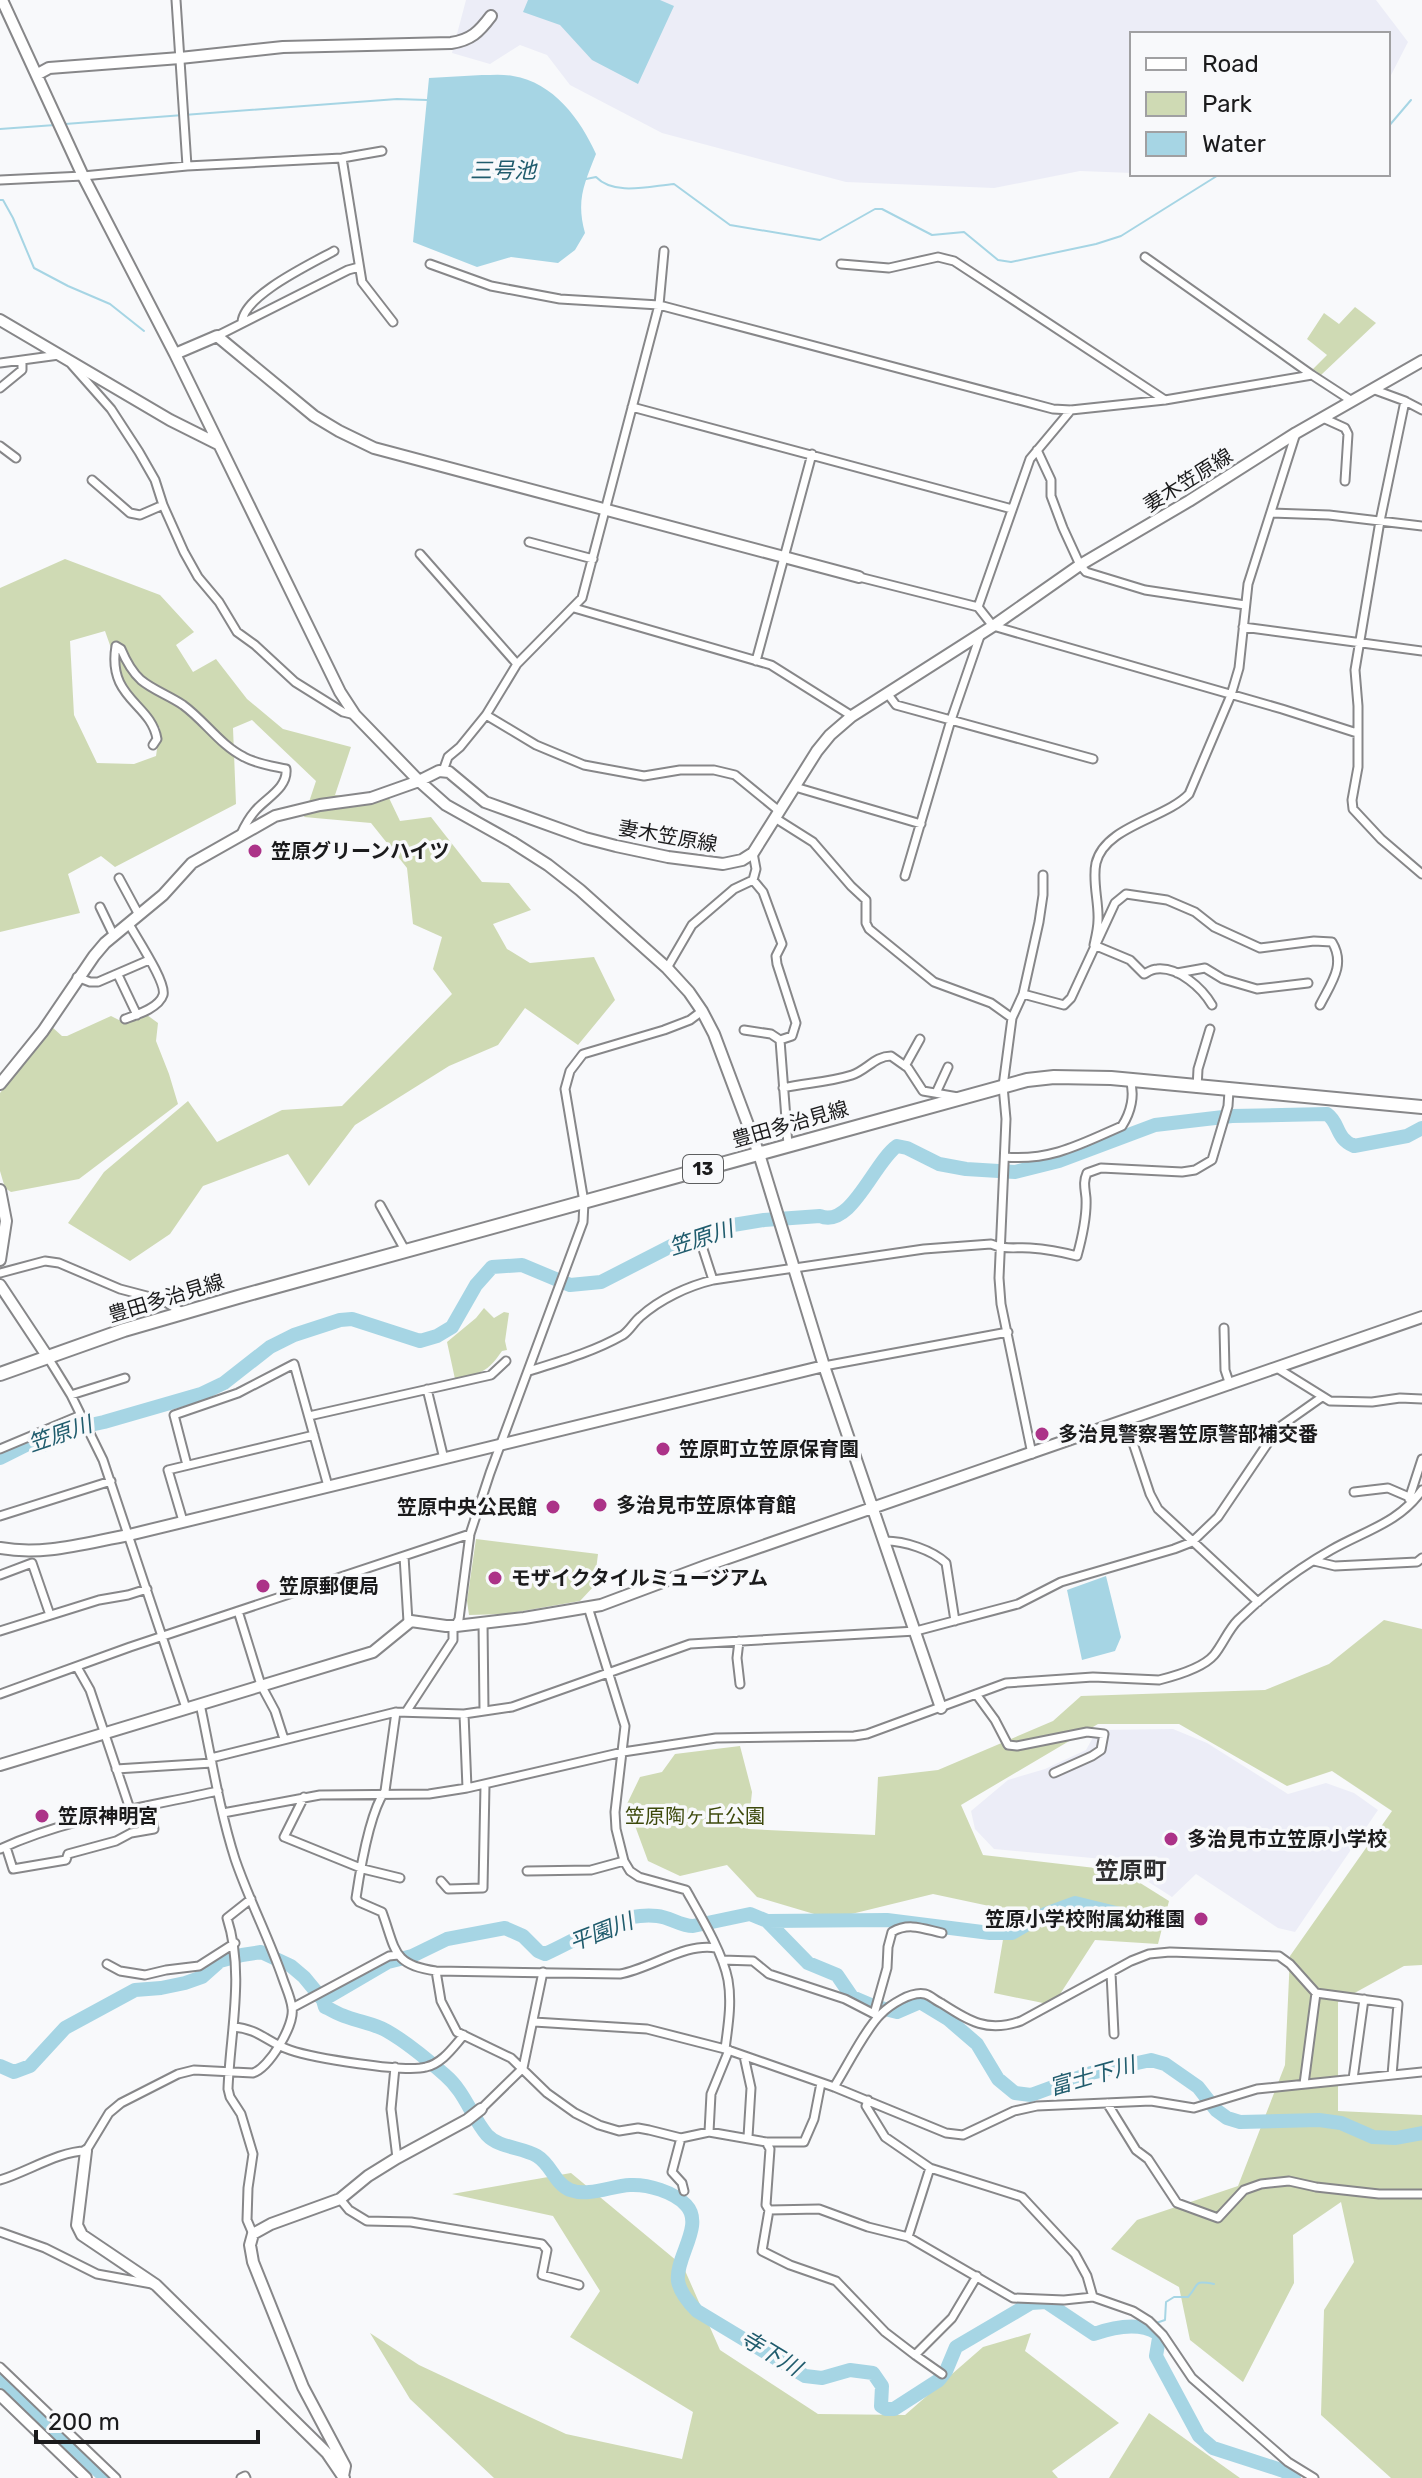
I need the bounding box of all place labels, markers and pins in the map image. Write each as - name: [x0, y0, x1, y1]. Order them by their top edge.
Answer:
- place label: 笠原グリーンハイツ: [271, 839, 450, 863]
- marker: 笠原グリーンハイツ: [246, 842, 264, 860]
- place label: 多治見警察署笠原警部補交番: [1058, 1422, 1318, 1446]
- marker: 多治見警察署笠原警部補交番: [1033, 1425, 1051, 1443]
- place label: 笠原町立笠原保育園: [679, 1437, 859, 1461]
- marker: 笠原町立笠原保育園: [654, 1440, 672, 1458]
- place label: 多治見市笠原体育館: [616, 1493, 796, 1517]
- place label: 笠原中央公民館: [397, 1495, 537, 1519]
- marker: 多治見市笠原体育館: [591, 1496, 609, 1514]
- marker: 笠原中央公民館: [544, 1498, 562, 1516]
- place label: モザイクタイルミュージアム: [511, 1566, 768, 1590]
- marker: モザイクタイルミュージアム: [486, 1569, 504, 1587]
- place label: 笠原郵便局: [279, 1574, 379, 1598]
- marker: 笠原郵便局: [254, 1577, 272, 1595]
- place label: 笠原神明宮: [58, 1804, 158, 1828]
- marker: 笠原神明宮: [33, 1807, 51, 1825]
- place label: 多治見市立笠原小学校: [1187, 1827, 1387, 1851]
- marker: 多治見市立笠原小学校: [1162, 1830, 1180, 1848]
- place label: 笠原小学校附属幼稚園: [985, 1907, 1185, 1931]
- marker: 笠原小学校附属幼稚園: [1192, 1910, 1210, 1928]

